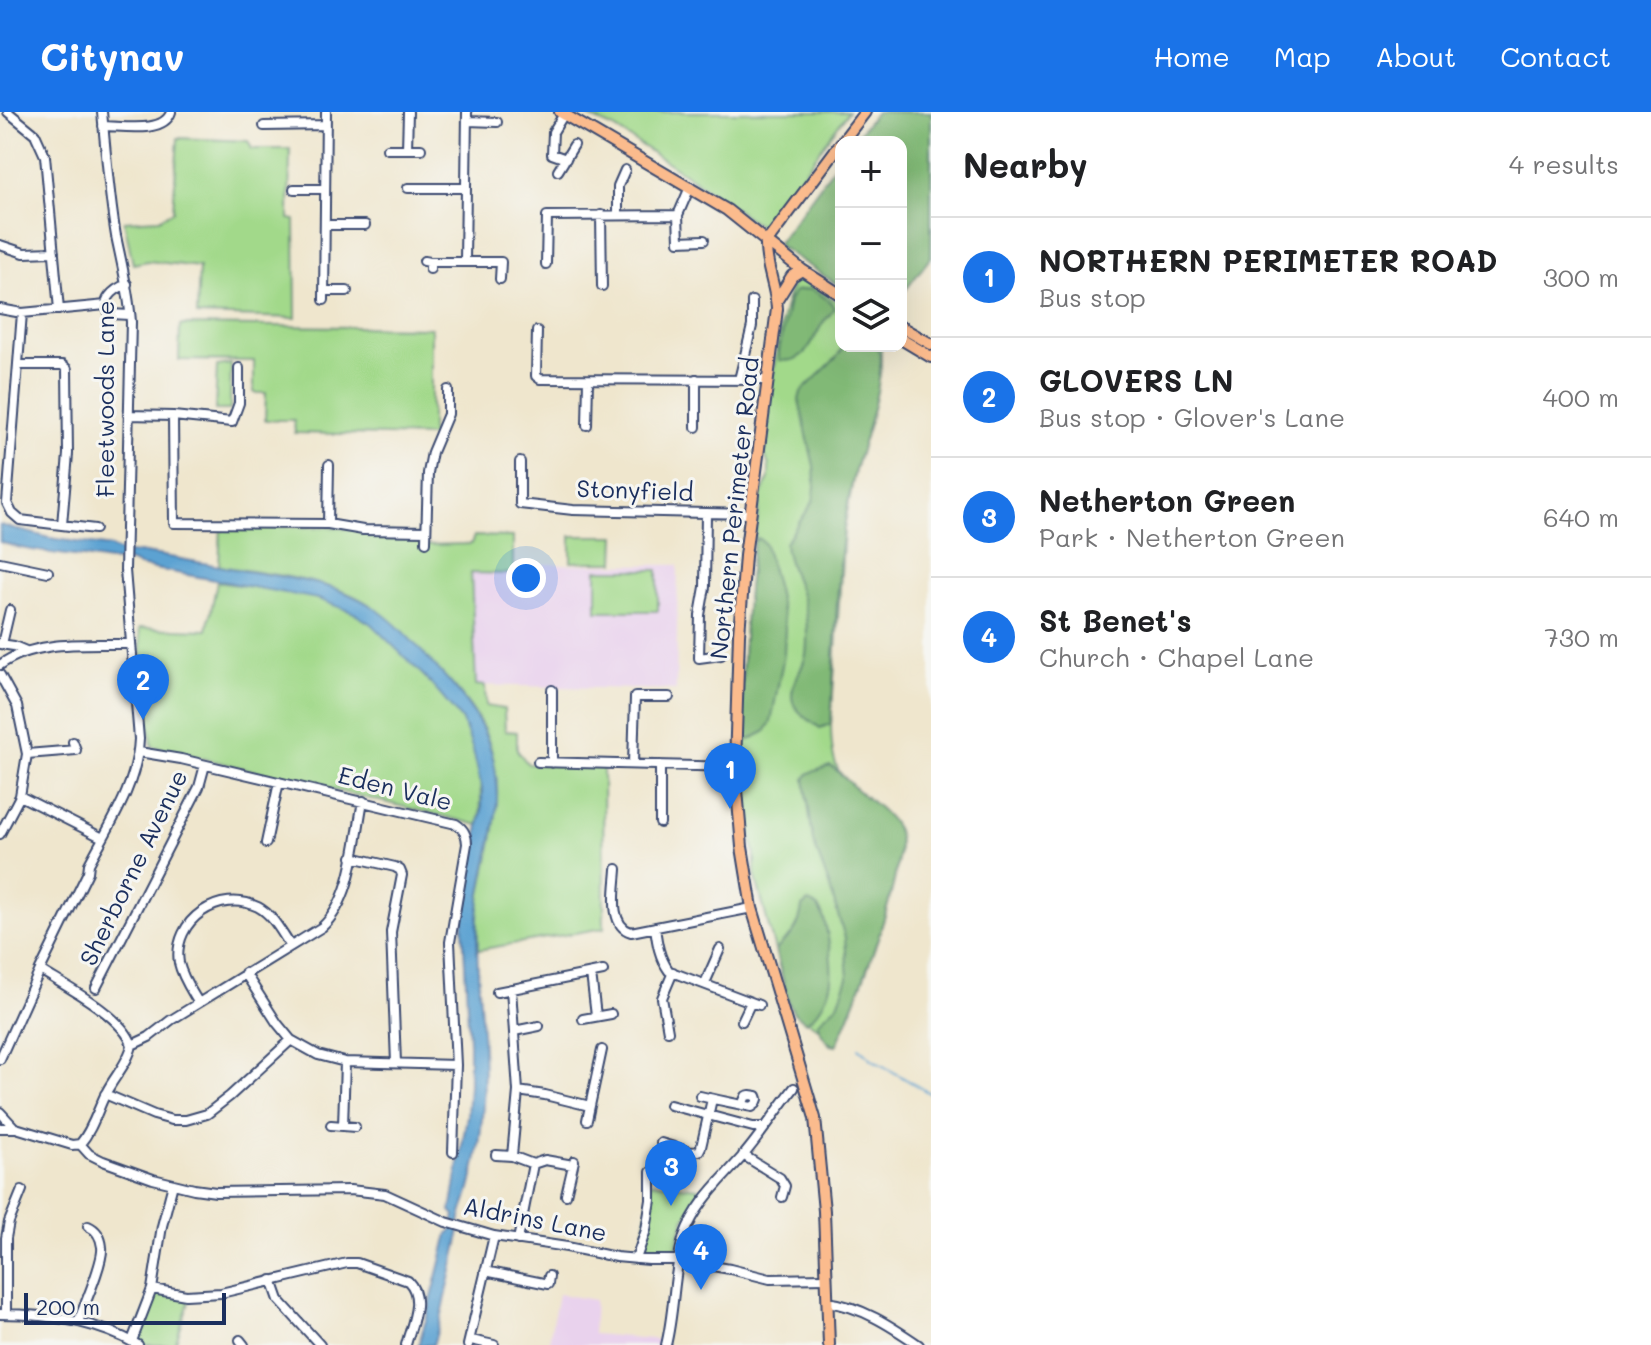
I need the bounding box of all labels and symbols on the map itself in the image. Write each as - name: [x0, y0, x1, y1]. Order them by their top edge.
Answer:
- street label: Fleetwoods Lane: [89, 300, 120, 498]
- street label: Northern Perimeter Road: [702, 355, 765, 661]
- street label: Stonyfield: [576, 472, 694, 507]
- your location: [506, 558, 546, 598]
- pin: 2: [117, 654, 169, 720]
- pin: 1: [704, 743, 756, 809]
- street label: Eden Vale: [335, 758, 455, 817]
- street label: Sherborne Avenue: [72, 764, 194, 970]
- pin: 3: [645, 1140, 697, 1206]
- street label: Aldrins Lane: [461, 1189, 610, 1248]
- pin: 4: [675, 1224, 727, 1290]
- scale bar: [24, 1289, 226, 1325]

